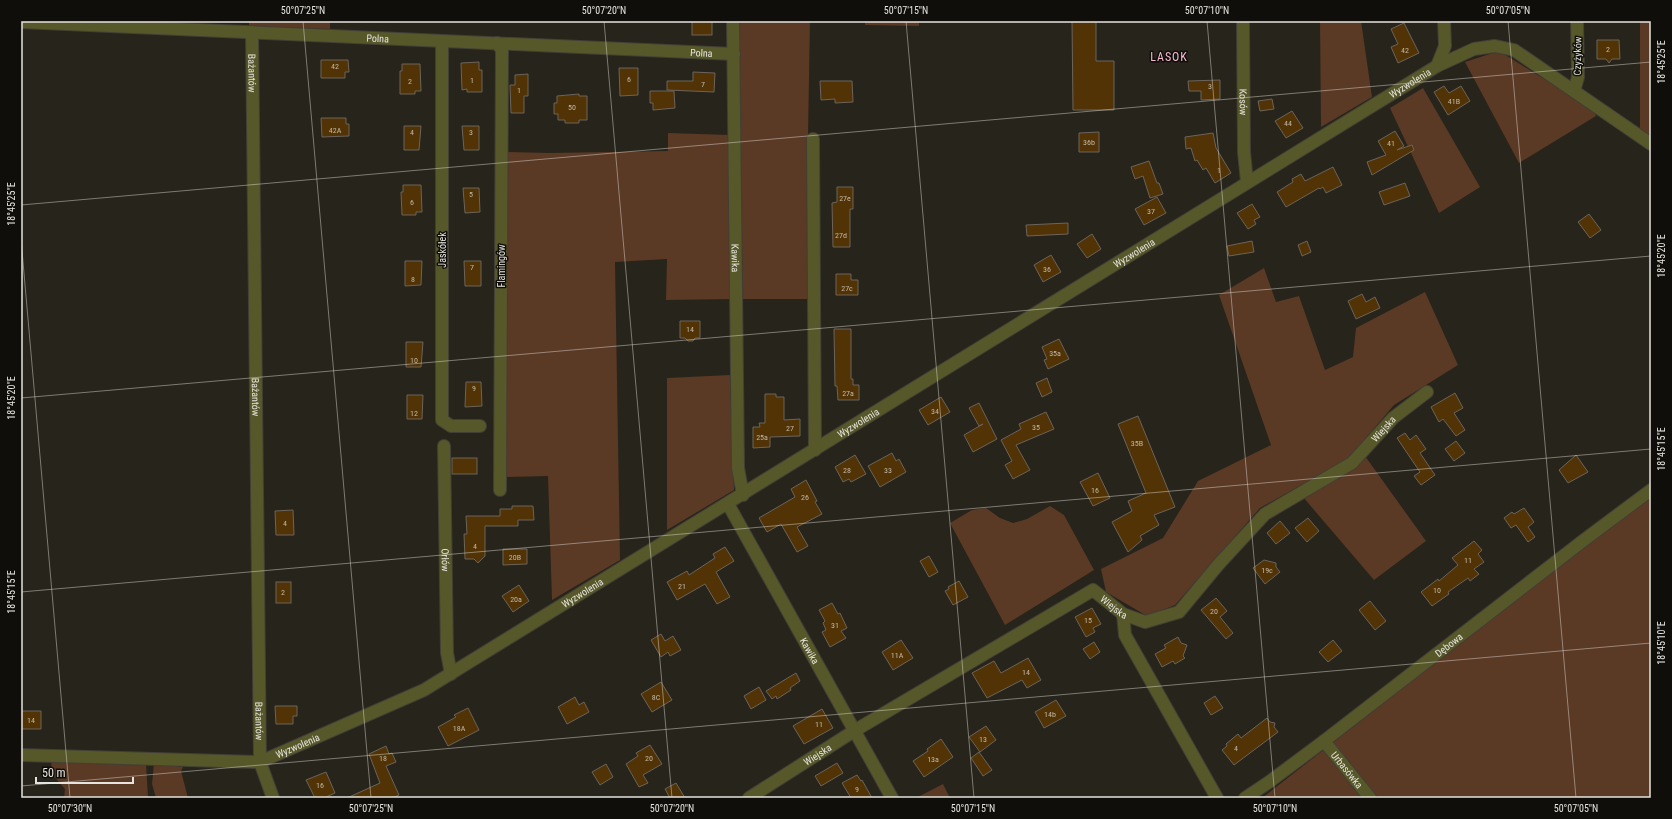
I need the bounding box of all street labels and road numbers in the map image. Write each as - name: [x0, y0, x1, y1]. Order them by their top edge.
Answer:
- street label: Polna: [366, 33, 389, 45]
- street label: Czyżyków: [1572, 36, 1583, 76]
- street label: Polna: [690, 47, 713, 59]
- street label: Bażantów: [246, 54, 258, 93]
- street label: Wyzwolenia: [1387, 66, 1433, 100]
- street label: Kosów: [1238, 89, 1249, 116]
- street label: Jaskółek: [437, 232, 448, 268]
- street label: Wyzwolenia: [1111, 236, 1157, 270]
- street label: Flamingów: [496, 244, 507, 288]
- street label: Kawika: [729, 244, 741, 272]
- street label: Bażantów: [250, 378, 261, 417]
- street label: Wyzwolenia: [836, 406, 881, 440]
- street label: Wiejska: [1369, 414, 1398, 444]
- street label: Orłów: [439, 548, 451, 572]
- street label: Wyzwolenia: [560, 576, 605, 610]
- street label: Wiejska: [1098, 593, 1129, 621]
- street label: Dębowa: [1433, 631, 1465, 659]
- street label: Kawika: [798, 636, 821, 666]
- street label: Bażantów: [253, 702, 265, 741]
- street label: Wyzwolenia: [274, 732, 321, 760]
- street label: Wiejska: [802, 742, 834, 768]
- street label: Urbasówka: [1329, 750, 1365, 791]

